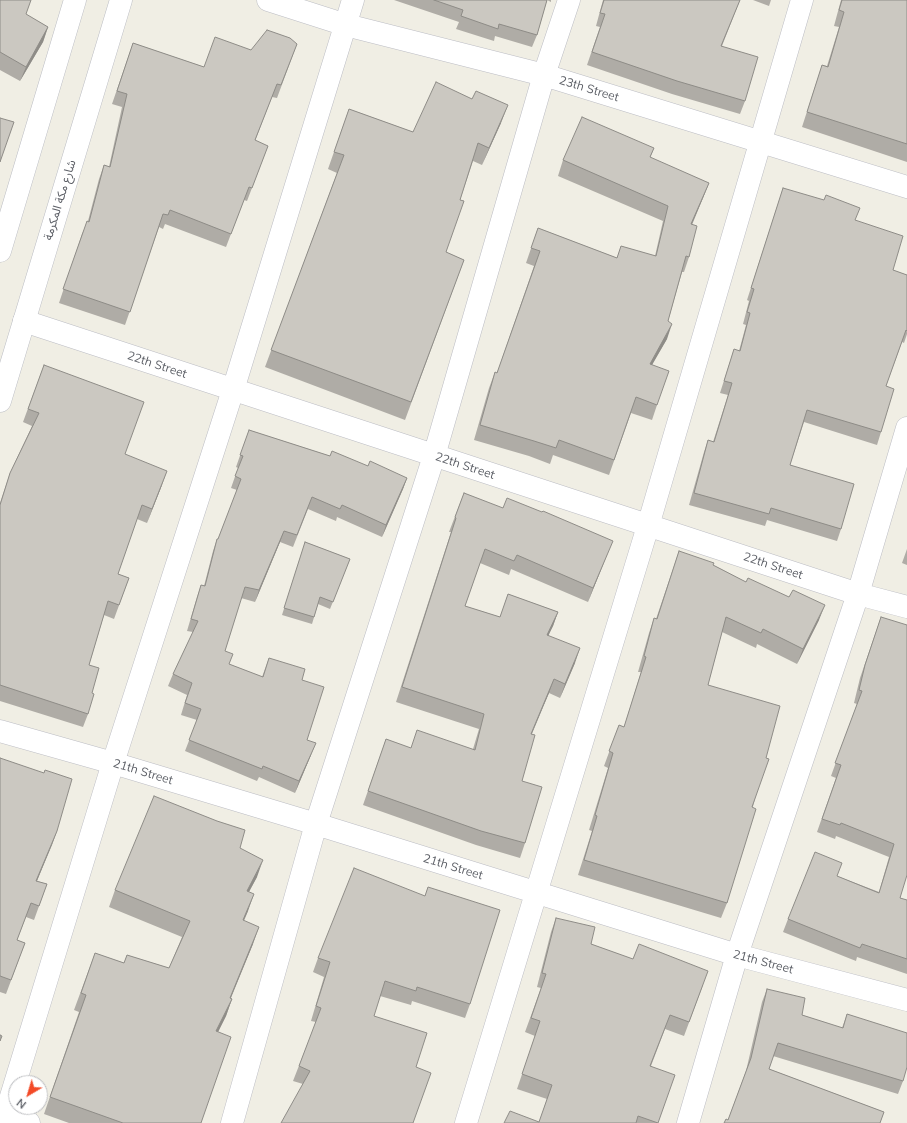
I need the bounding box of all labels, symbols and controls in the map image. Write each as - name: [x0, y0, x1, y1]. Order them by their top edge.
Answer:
- street label: 23th Street: [557, 73, 621, 105]
- street label: شارع مكة المكرمة: [41, 158, 79, 242]
- street label: 22th Street: [125, 349, 189, 381]
- street label: 22th Street: [433, 450, 497, 482]
- street label: 22th Street: [741, 550, 805, 582]
- street label: 21th Street: [111, 756, 175, 788]
- street label: 21th Street: [421, 851, 485, 883]
- street label: 21th Street: [731, 947, 795, 977]
- north arrow: [8, 1075, 48, 1115]
- text: N: [14, 1096, 29, 1112]

